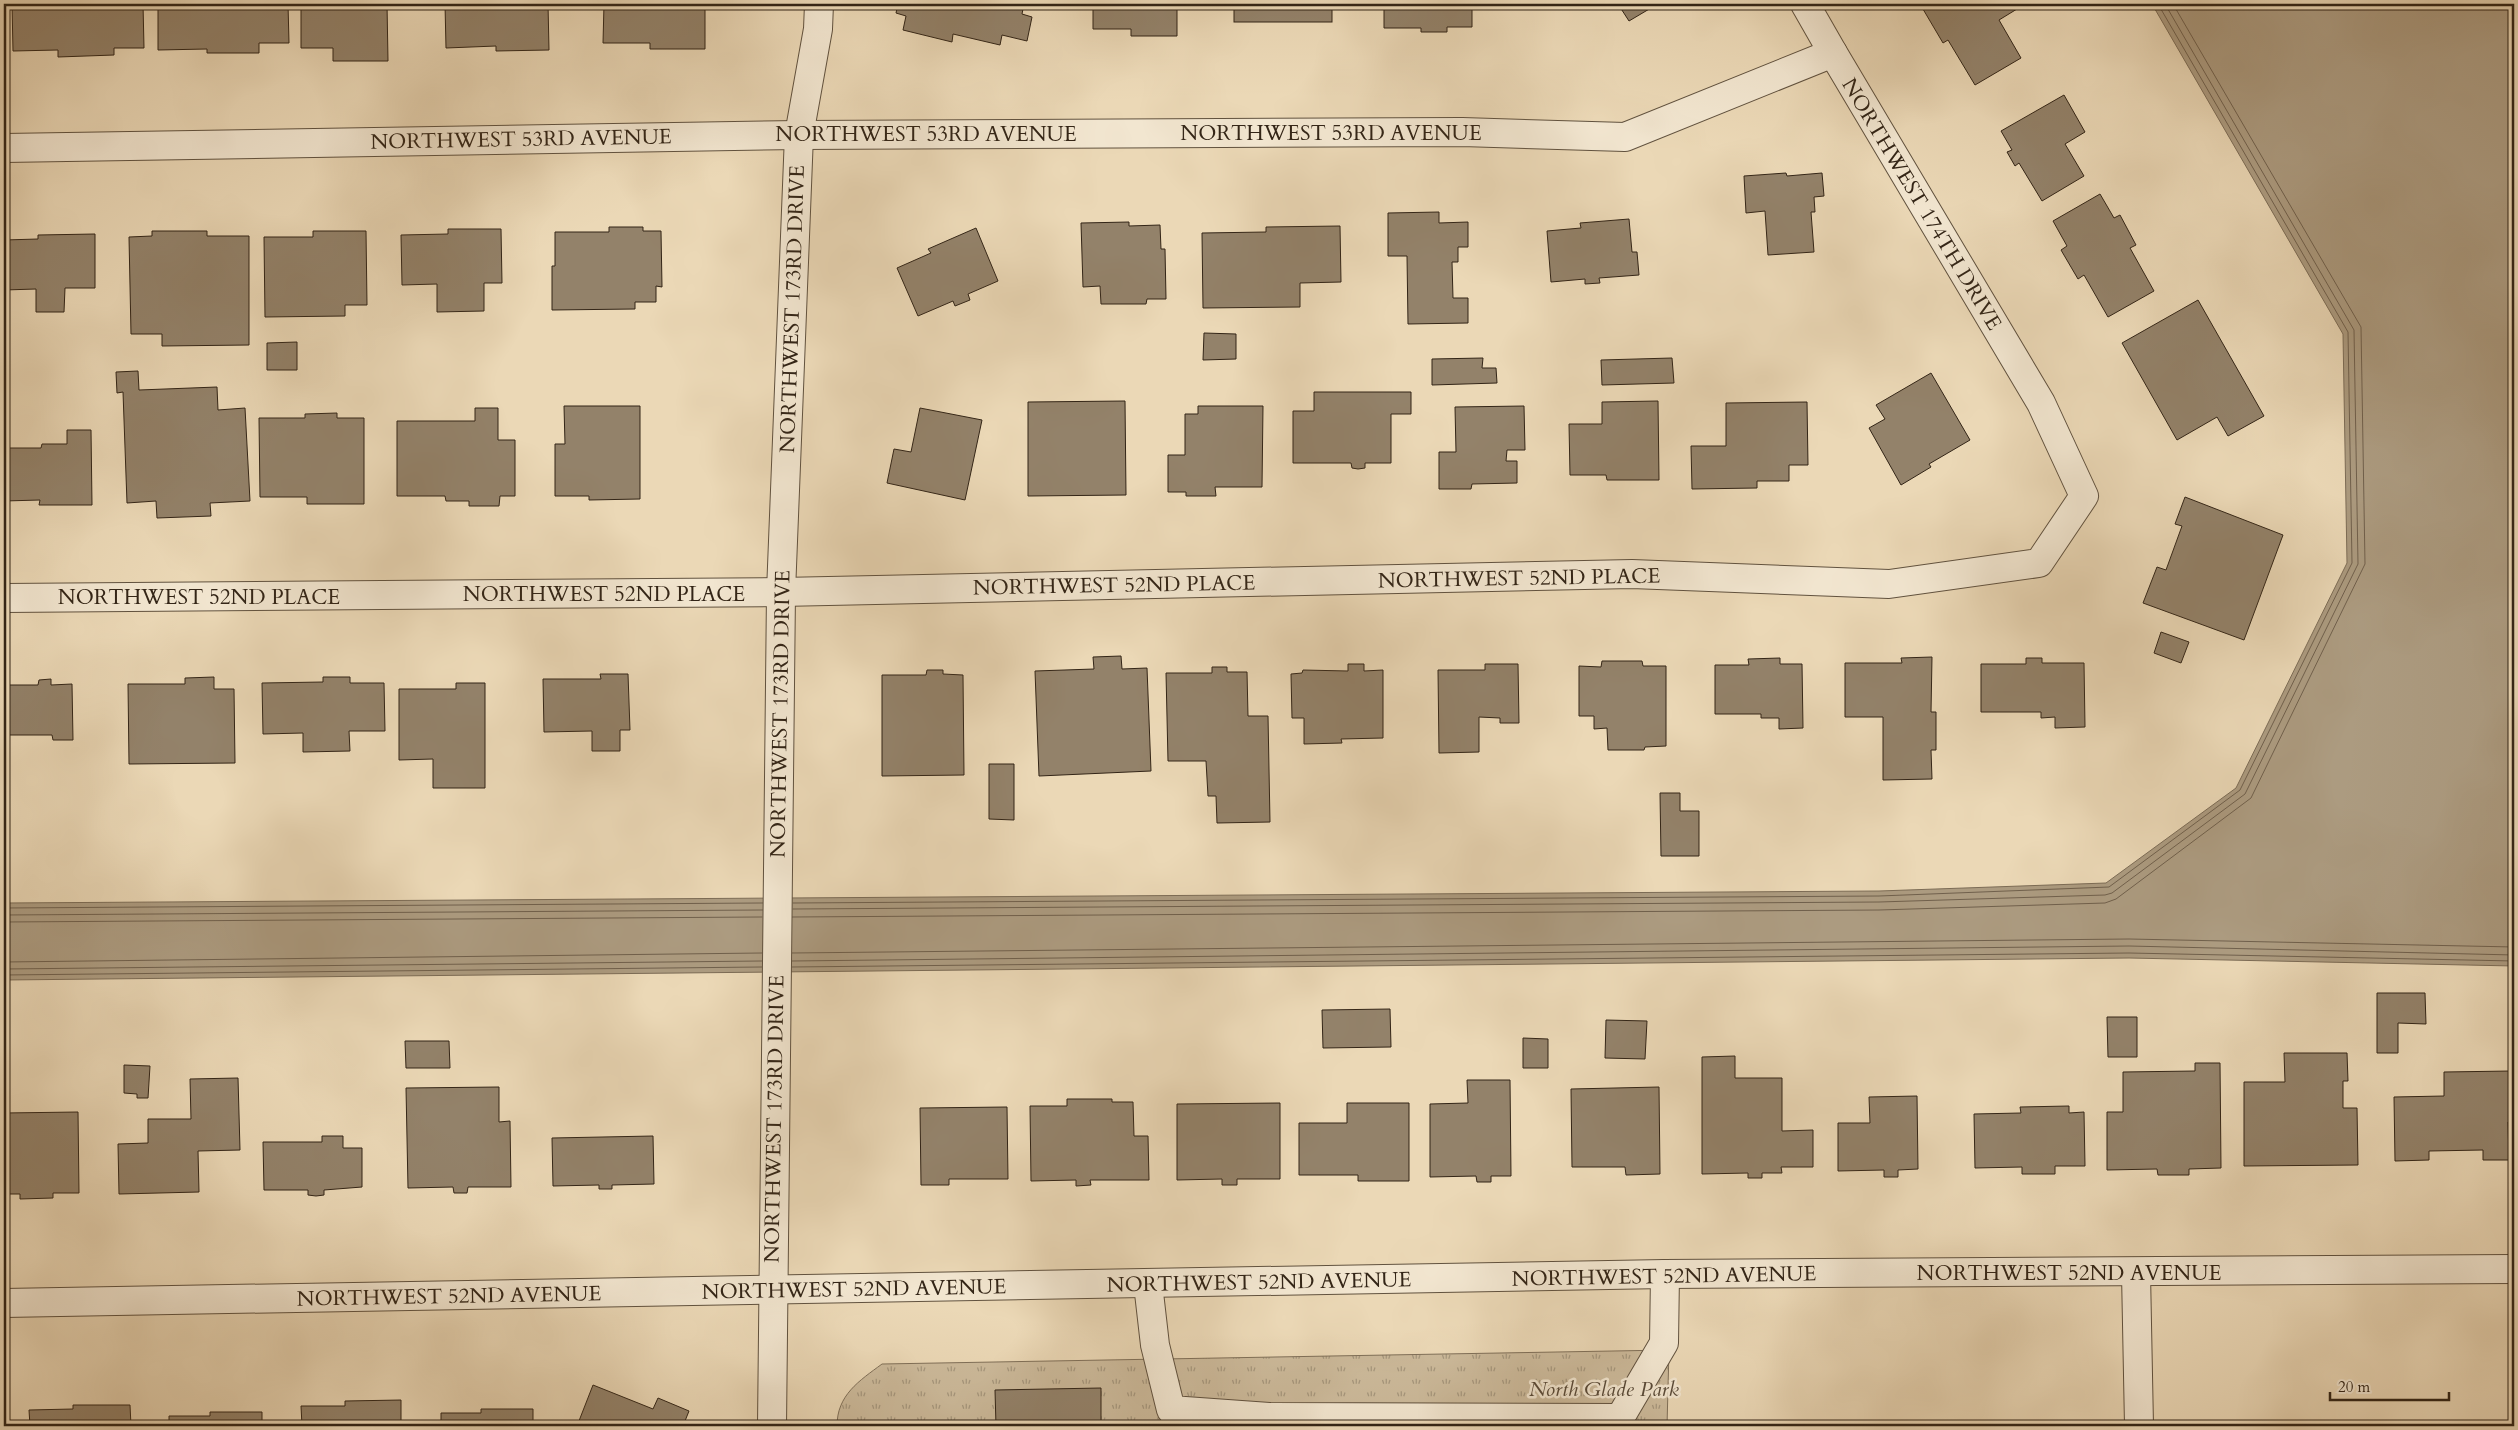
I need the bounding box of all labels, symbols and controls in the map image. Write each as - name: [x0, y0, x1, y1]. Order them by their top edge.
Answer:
- street label: NORTHWEST 174TH DRIVE: [1835, 73, 2009, 336]
- street label: NORTHWEST 53RD AVENUE: [1180, 119, 1482, 148]
- street label: NORTHWEST 53RD AVENUE: [775, 120, 1077, 149]
- street label: NORTHWEST 53RD AVENUE: [370, 122, 672, 157]
- street label: NORTHWEST 173RD DRIVE: [773, 165, 812, 453]
- street label: NORTHWEST 52ND PLACE: [1378, 562, 1661, 595]
- street label: NORTHWEST 52ND PLACE: [973, 569, 1256, 602]
- street label: NORTHWEST 173RD DRIVE: [763, 570, 798, 858]
- street label: NORTHWEST 52ND PLACE: [463, 580, 745, 609]
- street label: NORTHWEST 52ND PLACE: [58, 583, 340, 612]
- street label: NORTHWEST 173RD DRIVE: [757, 975, 792, 1263]
- street label: NORTHWEST 52ND AVENUE: [1511, 1259, 1817, 1294]
- street label: NORTHWEST 52ND AVENUE: [1917, 1259, 2221, 1288]
- street label: NORTHWEST 52ND AVENUE: [1106, 1265, 1412, 1300]
- street label: NORTHWEST 52ND AVENUE: [701, 1272, 1007, 1307]
- street label: NORTHWEST 52ND AVENUE: [296, 1279, 602, 1314]
- scale bar: [2330, 1370, 2449, 1402]
- park label: North Glade Park: [1529, 1375, 1680, 1404]
- text: 20 m: [2338, 1377, 2370, 1397]

